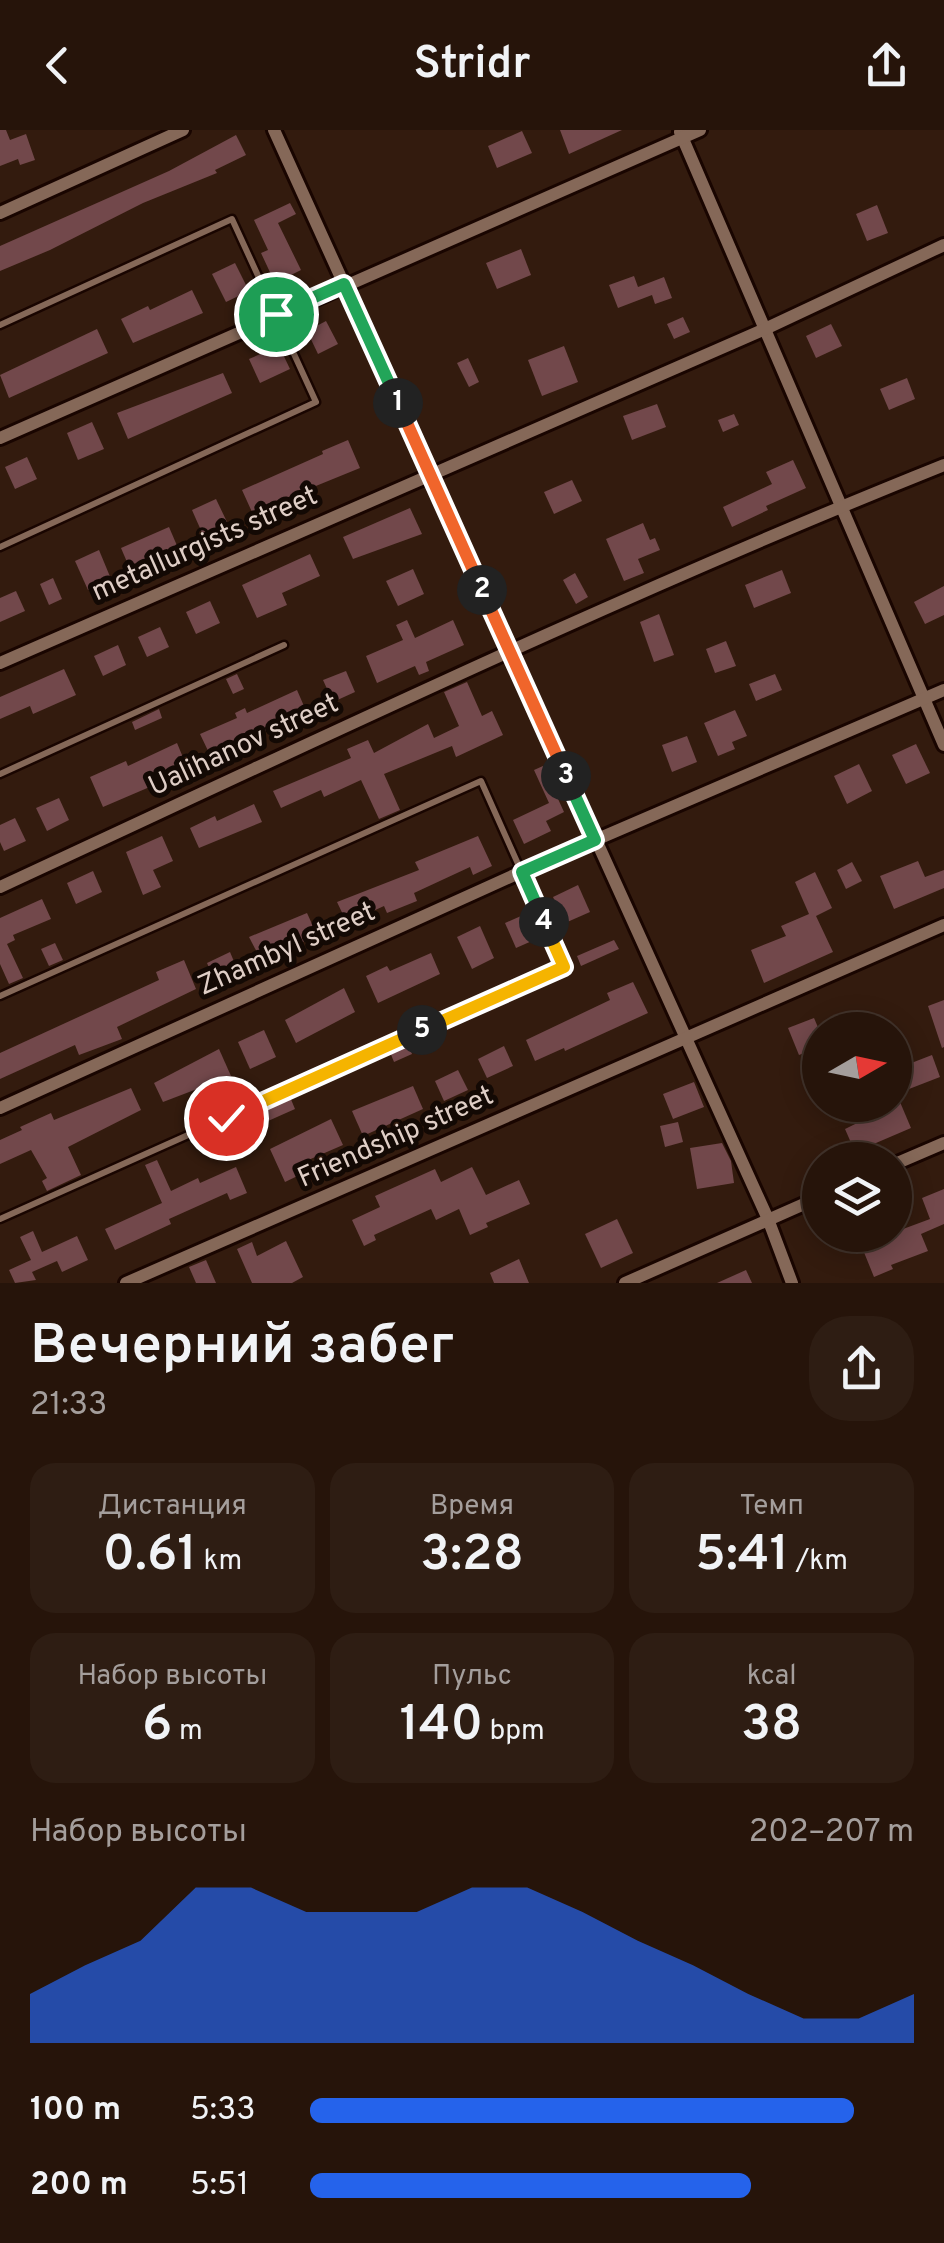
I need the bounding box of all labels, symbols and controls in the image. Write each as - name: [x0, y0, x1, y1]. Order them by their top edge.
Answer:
- text: Stridr: [413, 37, 531, 94]
- icon: back: [30, 38, 85, 93]
- icon: share: [859, 38, 914, 93]
- pin: [234, 272, 319, 357]
- icon: arrive: [249, 287, 304, 342]
- pin: 1: [373, 378, 423, 428]
- text: 1: [392, 385, 404, 421]
- street label: metallurgists street: [86, 479, 324, 611]
- pin: 2: [457, 565, 507, 615]
- text: 2: [473, 572, 491, 608]
- street label: Ualihanov street: [143, 686, 345, 806]
- pin: 3: [541, 751, 591, 801]
- text: 3: [558, 758, 574, 794]
- street label: Zhambyl street: [193, 895, 381, 1005]
- pin: 4: [519, 897, 569, 947]
- text: 4: [535, 904, 553, 940]
- pin: 5: [397, 1005, 447, 1055]
- text: 5: [413, 1012, 431, 1048]
- north arrow: [802, 1012, 912, 1122]
- map controls: [802, 1012, 912, 1252]
- pin: [184, 1076, 269, 1161]
- street label: Friendship street: [292, 1079, 500, 1197]
- icon: check: [199, 1091, 254, 1146]
- button: layers: [802, 1142, 912, 1252]
- text: Вечерний забег: [30, 1313, 454, 1383]
- button: share: [809, 1316, 914, 1421]
- text: 21:33: [30, 1386, 107, 1426]
- text: Дистанция: [98, 1489, 247, 1525]
- text: Время: [430, 1489, 514, 1525]
- text: Темп: [739, 1489, 804, 1525]
- text: 0.61: [102, 1525, 197, 1588]
- text: 3:28: [420, 1525, 524, 1588]
- text: 5:41: [695, 1525, 789, 1588]
- text: km: [197, 1544, 242, 1580]
- text: /km: [789, 1544, 848, 1580]
- text: Набор высоты: [77, 1659, 267, 1695]
- text: Пульс: [432, 1659, 512, 1695]
- text: kcal: [747, 1659, 797, 1695]
- text: 6: [142, 1695, 172, 1758]
- text: 140: [399, 1695, 483, 1758]
- text: 38: [741, 1695, 802, 1758]
- text: m: [172, 1714, 203, 1750]
- text: bpm: [483, 1714, 545, 1750]
- text: Набор высоты: [30, 1813, 247, 1853]
- text: 202–207 m: [749, 1813, 914, 1853]
- text: 100 m: [30, 2091, 121, 2131]
- text: 5:33: [190, 2091, 256, 2131]
- text: 200 m: [30, 2166, 128, 2206]
- text: 5:51: [190, 2166, 249, 2206]

